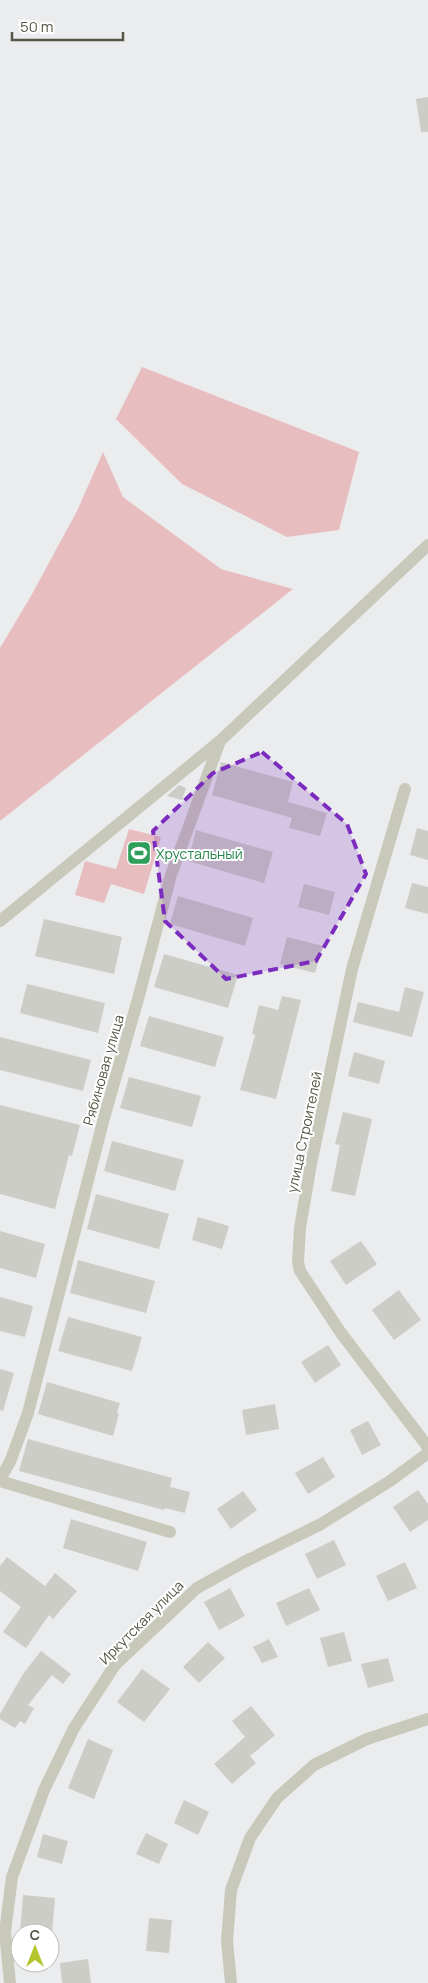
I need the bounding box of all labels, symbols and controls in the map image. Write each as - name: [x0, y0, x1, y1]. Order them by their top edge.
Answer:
- scale bar: [12, 10, 124, 42]
- text: 50 m: [20, 16, 54, 37]
- sports icon: Хрустальный: [126, 840, 152, 866]
- place label: Хрустальный: [156, 844, 243, 863]
- street label: Рябиновая улица: [78, 1012, 128, 1128]
- street label: улица Строителей: [282, 1070, 326, 1194]
- street label: Иркутская улица: [95, 1576, 187, 1668]
- north arrow: [10, 1923, 60, 1973]
- text: С: [30, 1925, 40, 1944]

